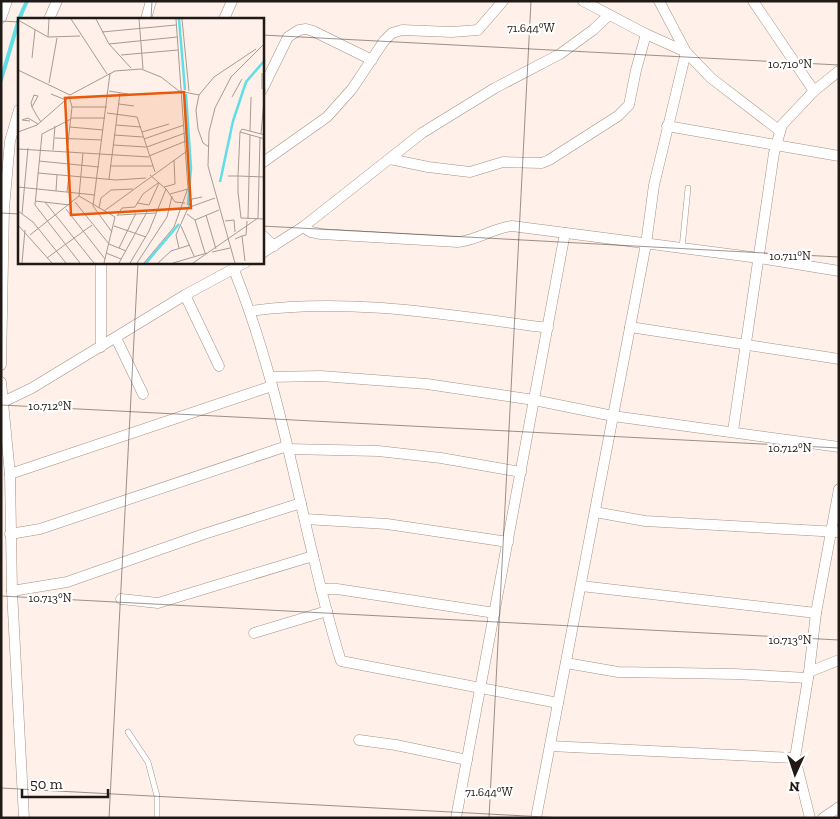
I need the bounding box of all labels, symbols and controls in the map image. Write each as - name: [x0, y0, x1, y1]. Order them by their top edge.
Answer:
- inset map: [18, 18, 264, 264]
- text: 71.644°W: [507, 21, 556, 35]
- text: 10.710°N: [768, 57, 812, 71]
- text: 10.711°N: [769, 249, 811, 263]
- text: 10.712°N: [28, 399, 72, 413]
- text: 10.712°N: [768, 441, 812, 455]
- text: 10.713°N: [28, 591, 72, 605]
- text: 10.713°N: [768, 633, 812, 647]
- north arrow: [770, 749, 820, 799]
- scale bar: [22, 766, 109, 798]
- text: 50 m: [30, 775, 63, 793]
- text: N: [788, 778, 800, 795]
- text: 71.644°W: [465, 785, 514, 799]

